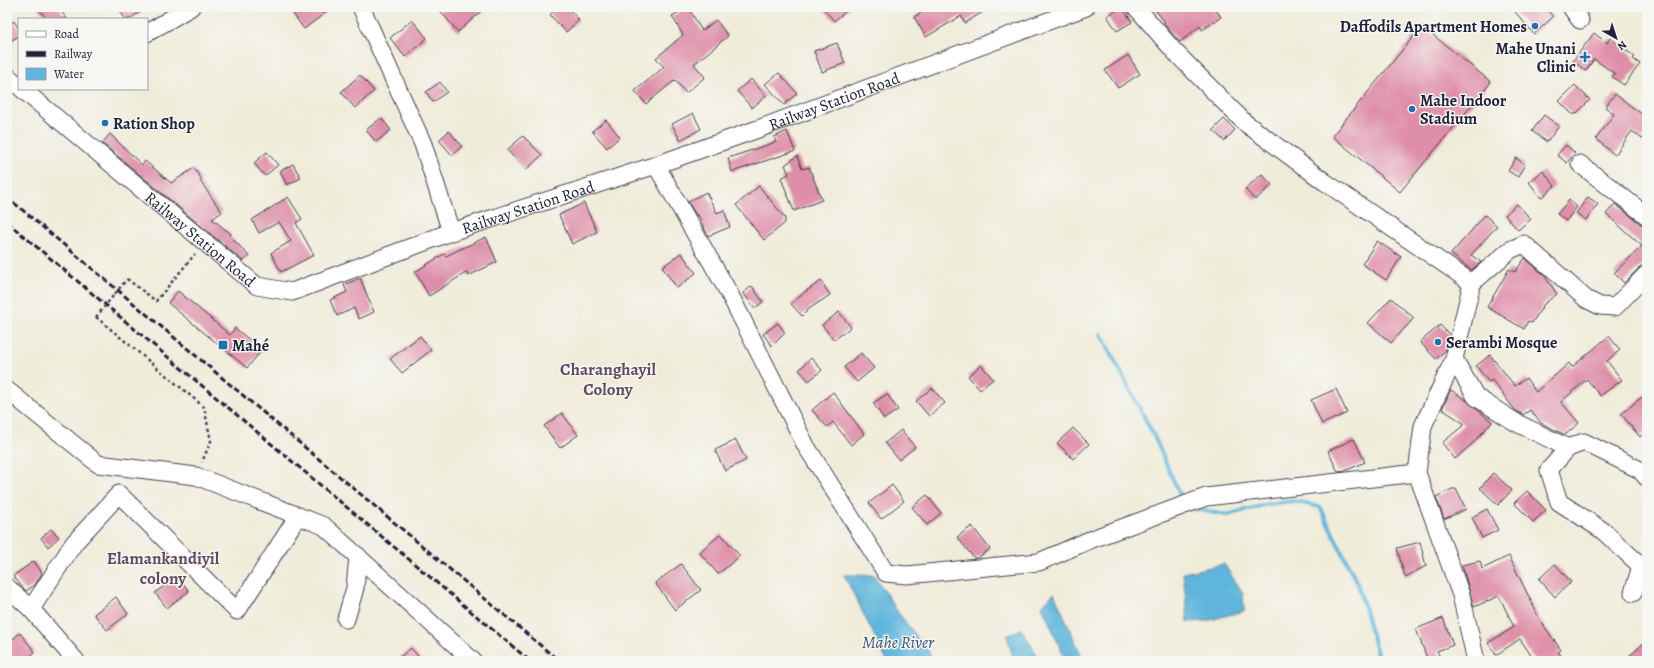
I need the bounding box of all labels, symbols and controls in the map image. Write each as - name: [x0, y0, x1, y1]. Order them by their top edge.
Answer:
- place label: Daffodils Apartment Homes: [1340, 16, 1527, 38]
- legend: [18, 18, 148, 90]
- north arrow: [1596, 18, 1636, 58]
- marker: Daffodils Apartment Homes: [1530, 21, 1540, 31]
- text: Road: [54, 26, 80, 42]
- text: N: [1614, 37, 1630, 54]
- place label: Mahe Unani Clinic: [1495, 38, 1576, 78]
- text: Railway: [54, 46, 93, 62]
- marker: Mahe Unani Clinic: [1579, 51, 1591, 63]
- text: Water: [53, 66, 84, 82]
- street label: Railway Station Road: [766, 67, 903, 136]
- place label: Mahe Indoor Stadium: [1420, 90, 1507, 130]
- marker: Mahe Indoor Stadium: [1407, 104, 1417, 114]
- place label: Ration Shop: [113, 113, 195, 135]
- marker: Ration Shop: [100, 118, 110, 128]
- street label: Railway Station Road: [459, 176, 598, 240]
- street label: Railway Station Road: [140, 187, 260, 293]
- place label: Serambi Mosque: [1446, 332, 1557, 354]
- place label: Mahé: [232, 335, 269, 357]
- marker: Serambi Mosque: [1433, 337, 1443, 347]
- marker: Mahé: [217, 339, 229, 351]
- district label: Charanghayil Colony: [560, 358, 656, 401]
- district label: Elamankandiyil colony: [107, 547, 220, 590]
- water label: Mahe River: [862, 631, 935, 654]

